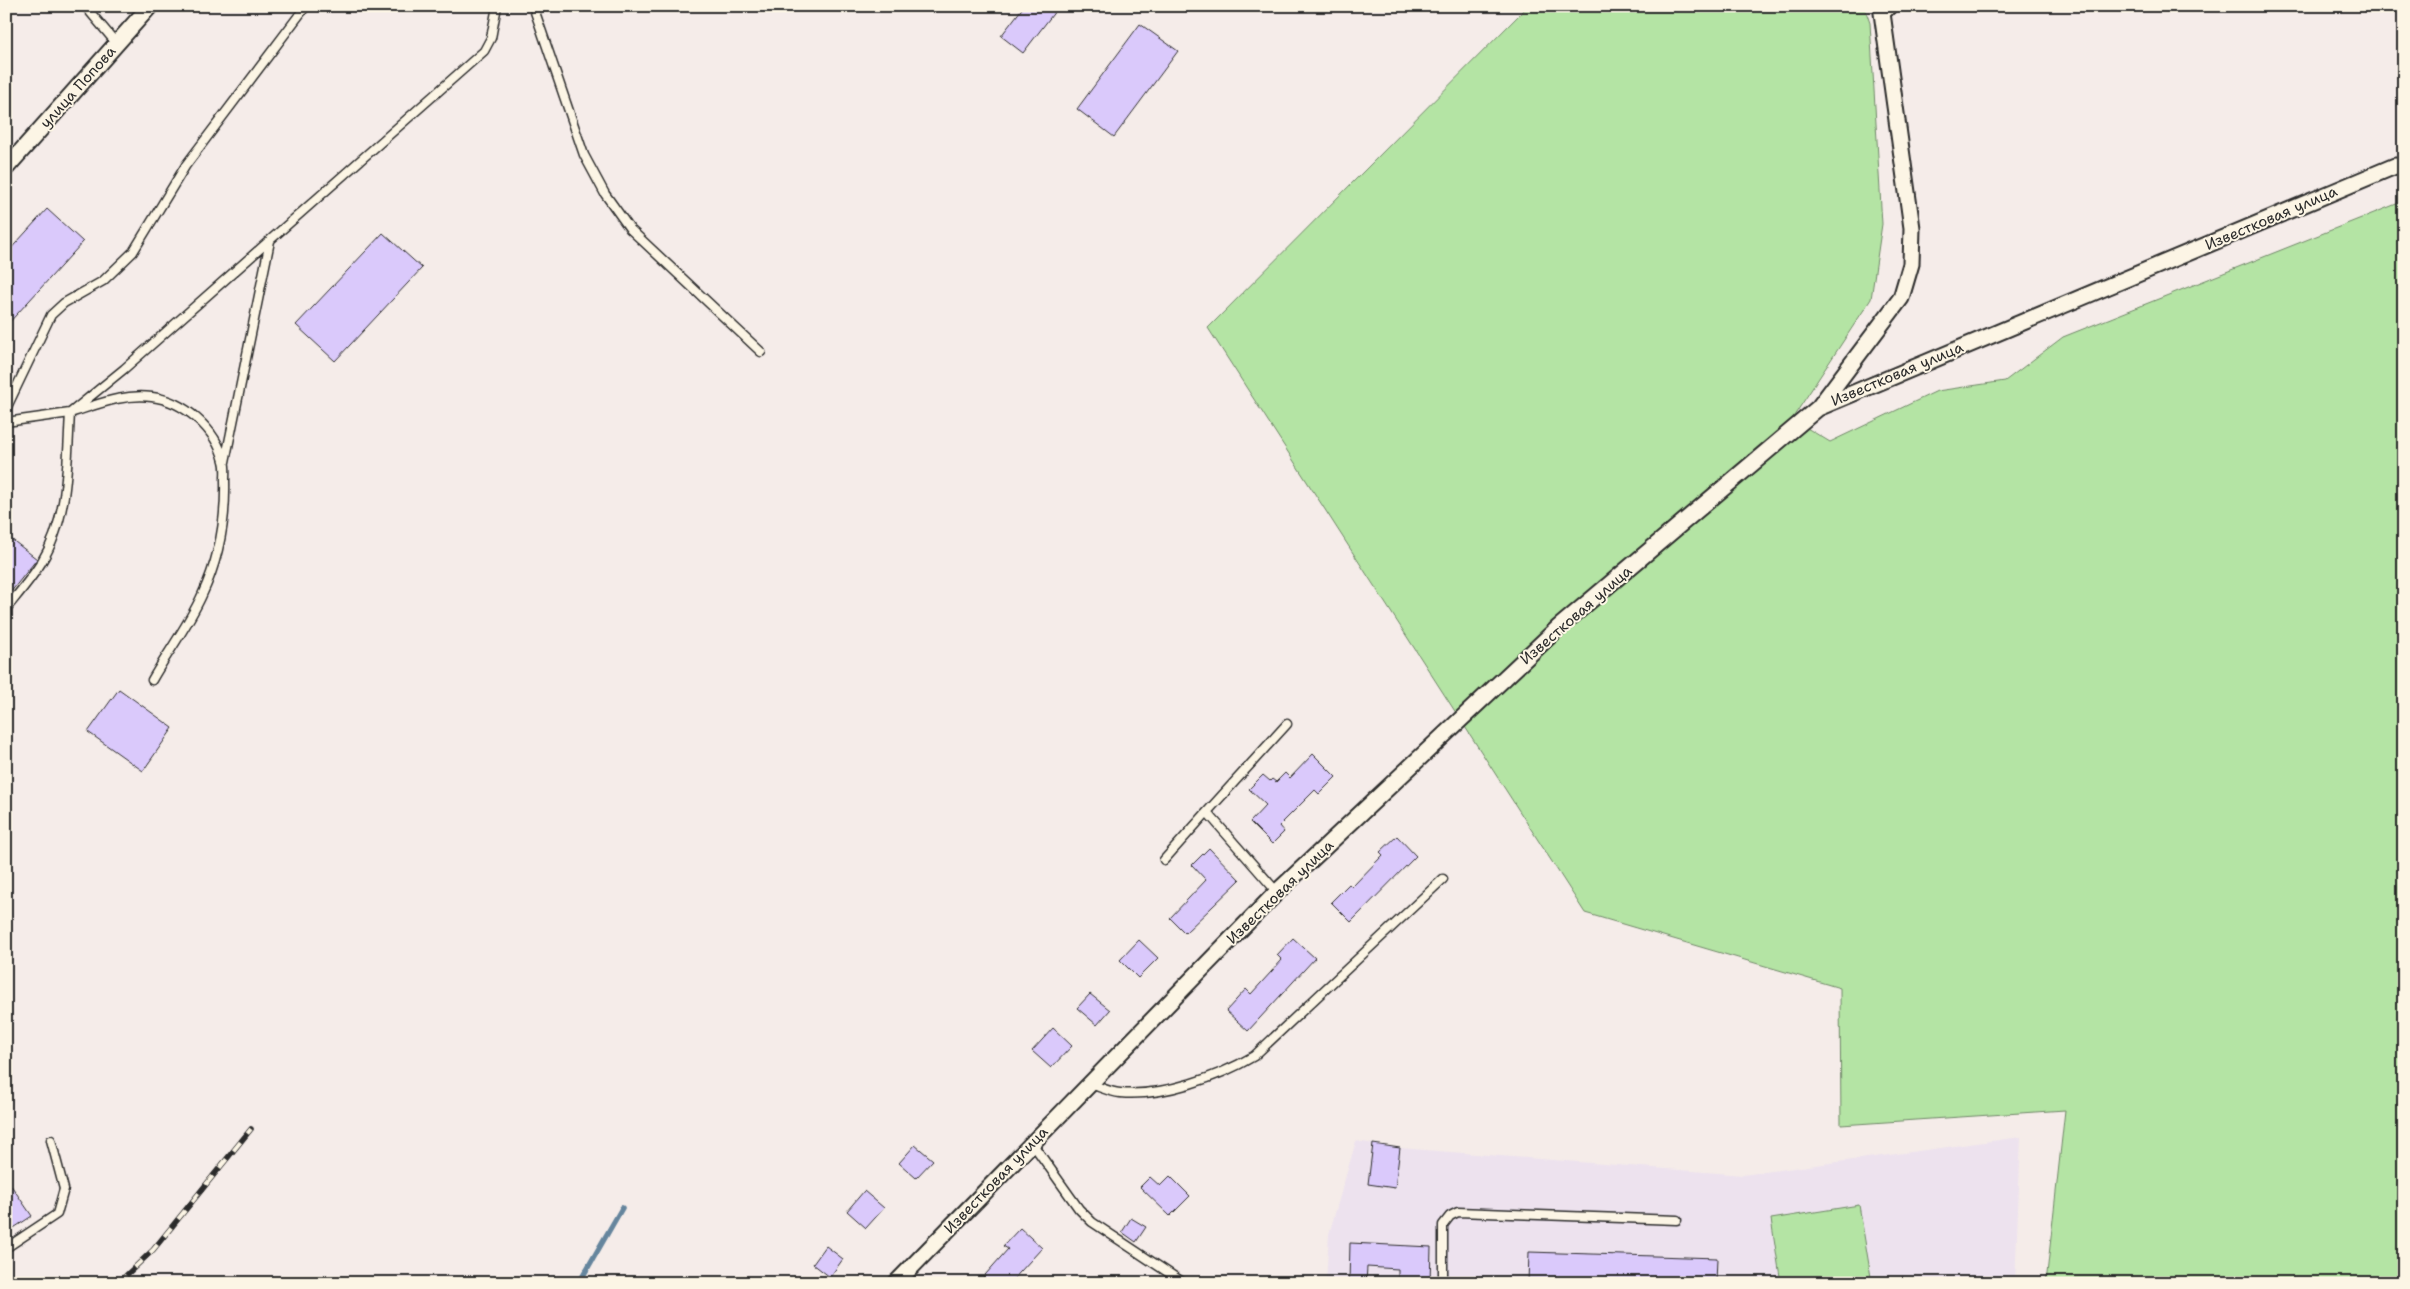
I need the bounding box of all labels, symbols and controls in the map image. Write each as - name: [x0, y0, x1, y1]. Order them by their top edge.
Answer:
- street label: улица Попова: [36, 41, 121, 132]
- street label: Известковая улица: [2202, 181, 2341, 255]
- street label: Известковая улица: [1828, 337, 1967, 411]
- street label: Известковая улица: [1516, 561, 1637, 669]
- street label: Известковая улица: [1222, 835, 1338, 948]
- street label: Известковая улица: [940, 1122, 1053, 1238]

